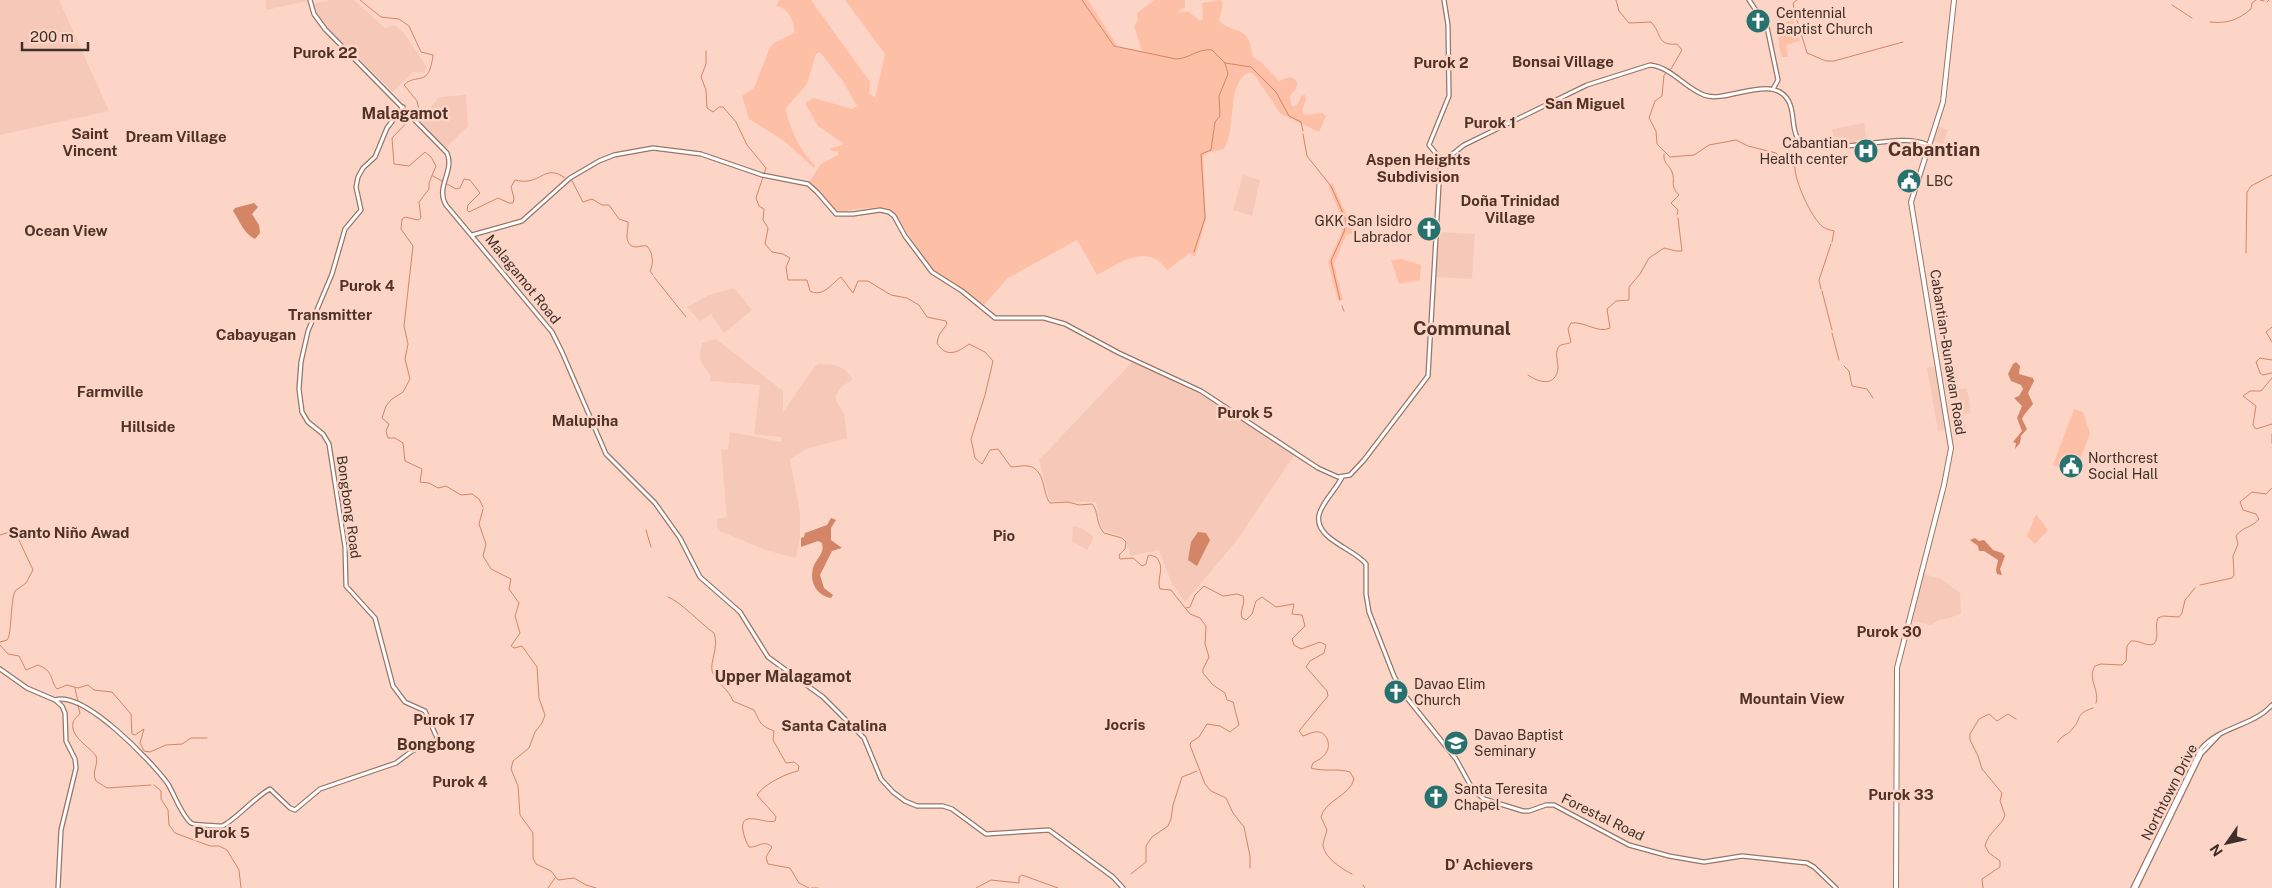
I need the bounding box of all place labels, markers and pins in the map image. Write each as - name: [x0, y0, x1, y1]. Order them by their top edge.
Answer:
- place label: Centennial Baptist Church: [1776, 5, 1873, 37]
- church icon: Centennial Baptist Church: [1745, 8, 1771, 34]
- place label: Cabantian Health center: [1759, 135, 1848, 167]
- hospital icon: Cabantian Health center: [1853, 138, 1879, 164]
- public building icon: LBC: [1896, 168, 1922, 194]
- place label: LBC: [1926, 173, 1953, 189]
- place label: GKK San Isidro Labrador: [1314, 213, 1412, 245]
- church icon: GKK San Isidro Labrador: [1416, 216, 1442, 242]
- place label: Northcrest Social Hall: [2088, 450, 2158, 482]
- public building icon: Northcrest Social Hall: [2058, 453, 2084, 479]
- place label: Davao Elim Church: [1414, 676, 1485, 708]
- church icon: Davao Elim Church: [1383, 679, 1409, 705]
- place label: Davao Baptist Seminary: [1474, 727, 1564, 759]
- school or university icon: Davao Baptist Seminary: [1443, 730, 1469, 756]
- place label: Santa Teresita Chapel: [1454, 781, 1548, 813]
- church icon: Santa Teresita Chapel: [1423, 784, 1449, 810]

